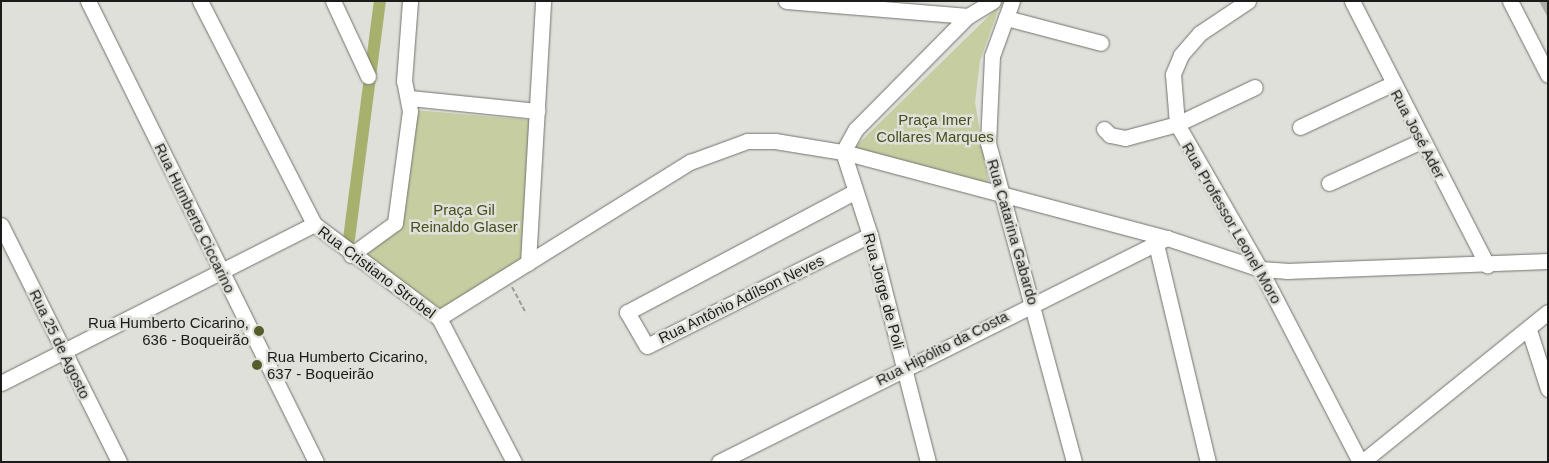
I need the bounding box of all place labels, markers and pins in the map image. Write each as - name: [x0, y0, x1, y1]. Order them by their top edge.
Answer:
- place label: Rua Humberto Cicarino, 636 - Boqueirão: [88, 313, 249, 348]
- marker: Rua Humberto Cicarino, 636 - Boqueirão: [253, 325, 265, 337]
- place label: Rua Humberto Cicarino, 637 - Boqueirão: [267, 347, 428, 382]
- marker: Rua Humberto Cicarino, 637 - Boqueirão: [251, 359, 263, 371]

